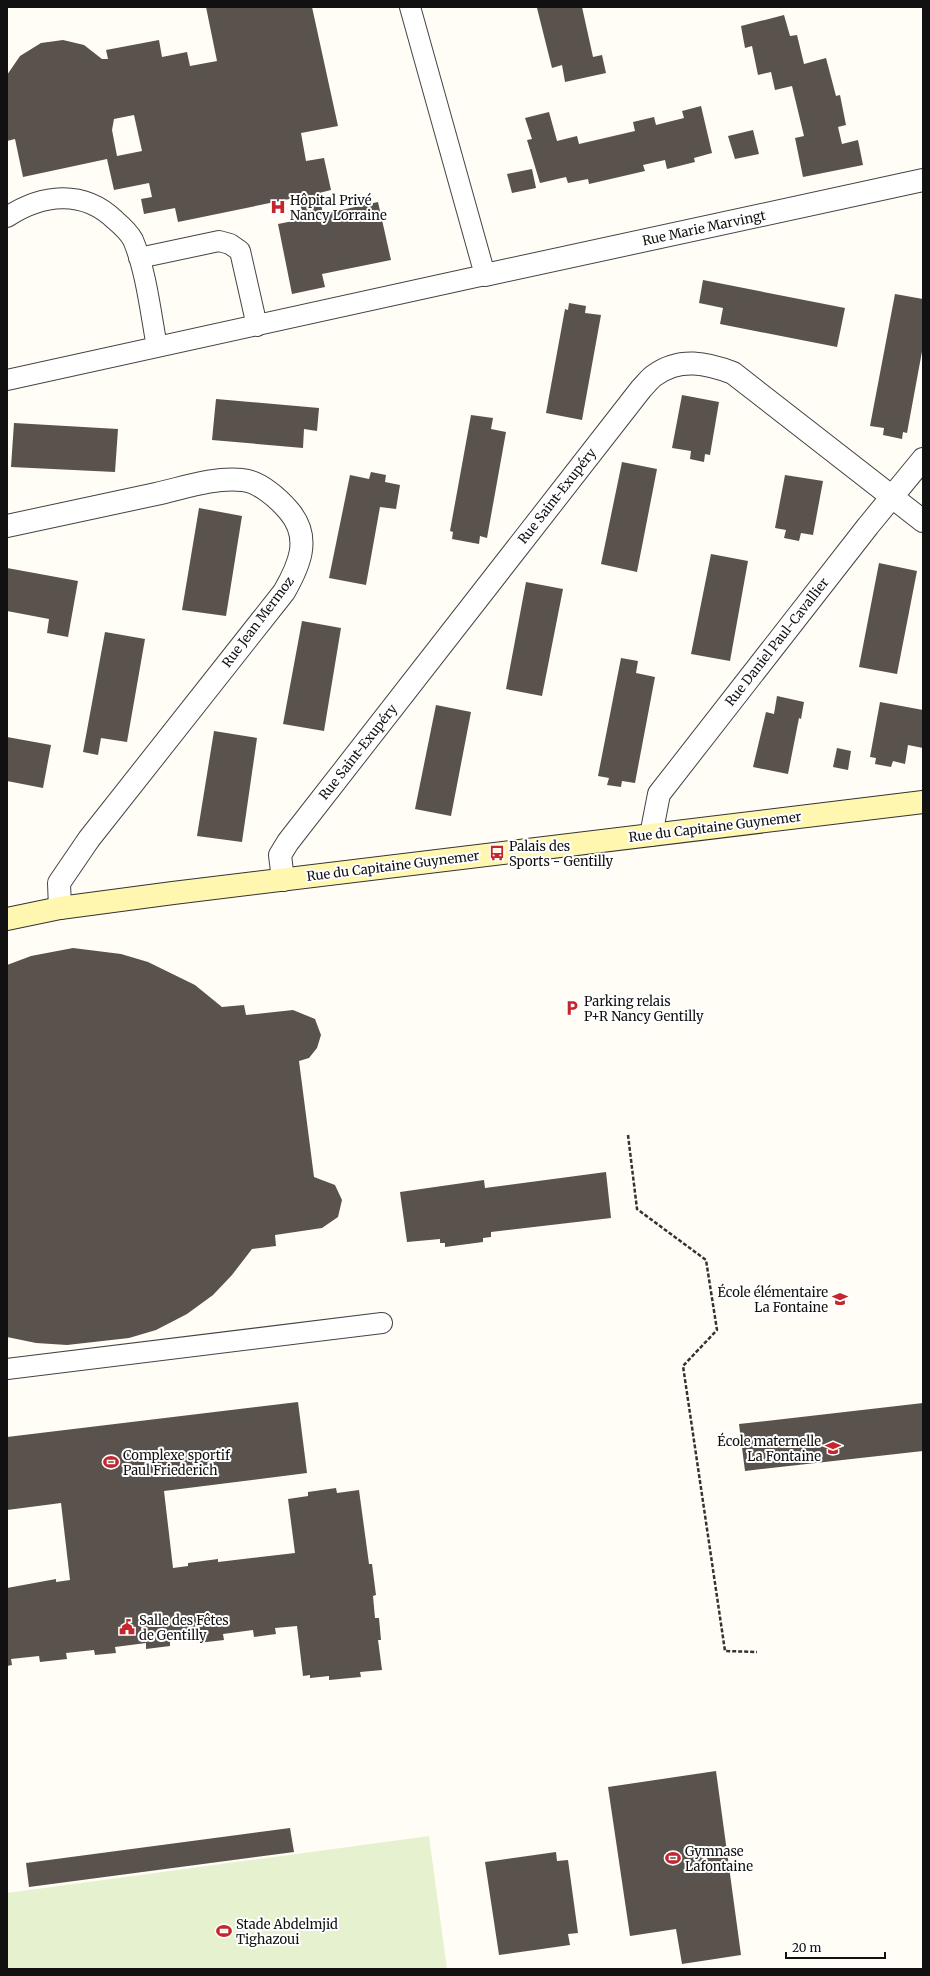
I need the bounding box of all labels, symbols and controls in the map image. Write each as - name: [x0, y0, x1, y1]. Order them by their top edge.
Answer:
- place label: Hôpital Privé Nancy Lorraine: [290, 192, 387, 224]
- hospital icon: Hôpital Privé Nancy Lorraine: [269, 198, 287, 216]
- street label: Rue Marie Marvingt: [641, 207, 767, 249]
- street label: Rue Saint-Exupéry: [514, 444, 600, 547]
- street label: Rue Jean Mermoz: [218, 573, 298, 671]
- street label: Rue Daniel Paul-Cavallier: [722, 574, 832, 710]
- street label: Rue Saint-Exupéry: [315, 700, 401, 803]
- street label: Rue du Capitaine Guynemer: [628, 808, 803, 846]
- place label: Palais des Sports - Gentilly: [509, 838, 614, 870]
- bus stop icon: Palais des Sports - Gentilly: [488, 844, 506, 862]
- street label: Rue du Capitaine Guynemer: [306, 847, 481, 885]
- place label: Parking relais P+R Nancy Gentilly: [584, 993, 704, 1025]
- parking icon: Parking relais P+R Nancy Gentilly: [563, 999, 581, 1017]
- place label: École élémentaire La Fontaine: [718, 1283, 828, 1316]
- school or university icon: École élémentaire La Fontaine: [831, 1290, 849, 1308]
- place label: École maternelle La Fontaine: [717, 1432, 821, 1465]
- school or university icon: École maternelle La Fontaine: [824, 1439, 842, 1457]
- place label: Complexe sportif Paul Friederich: [123, 1447, 231, 1479]
- sports icon: Complexe sportif Paul Friederich: [102, 1453, 120, 1471]
- place label: Salle des Fêtes de Gentilly: [139, 1612, 229, 1644]
- public building icon: Salle des Fêtes de Gentilly: [118, 1618, 136, 1636]
- place label: Gymnase Lafontaine: [685, 1843, 753, 1875]
- sports icon: Gymnase Lafontaine: [664, 1849, 682, 1867]
- place label: Stade Abdelmjid Tighazoui: [236, 1916, 338, 1948]
- sports icon: Stade Abdelmjid Tighazoui: [215, 1922, 233, 1940]
- scale bar: [786, 1934, 885, 1960]
- text: 20 m: [792, 1940, 821, 1955]

